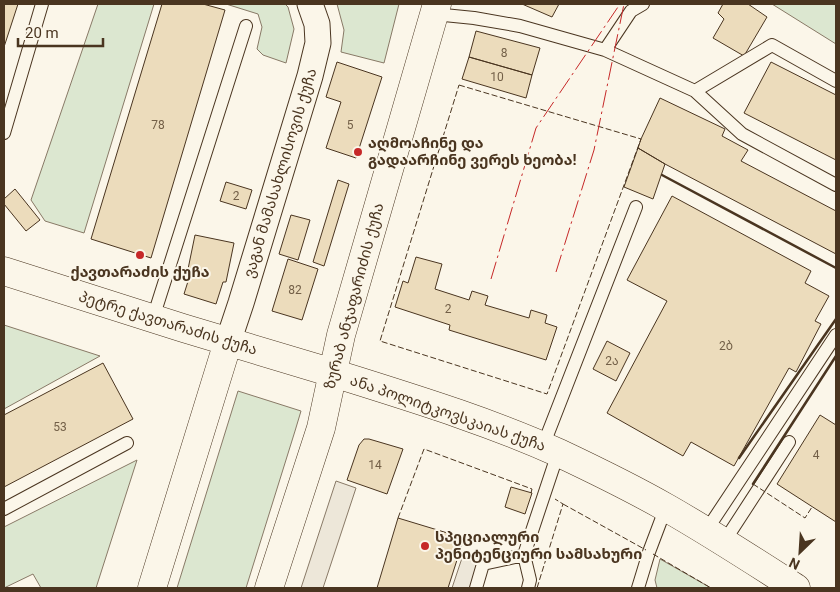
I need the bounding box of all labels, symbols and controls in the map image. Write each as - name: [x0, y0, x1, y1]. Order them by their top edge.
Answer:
- scale bar: [18, 15, 102, 47]
- text: 20 m: [25, 24, 59, 42]
- house number: 8: [501, 46, 508, 60]
- street label: ვაგან მამასახლისოვის ქუჩა: [240, 66, 320, 280]
- house number: 10: [490, 70, 504, 84]
- house number: 78: [151, 118, 165, 132]
- house number: 5: [347, 118, 354, 132]
- place label: აღმოაჩინე და გადაარჩინე ვერეს ხეობა!: [368, 134, 577, 169]
- marker: აღმოაჩინე და გადაარჩინე ვერეს ხეობა!: [352, 146, 364, 158]
- house number: 2: [233, 189, 240, 203]
- street label: ზურაბ ანჯაფარიძის ქუჩა: [320, 201, 388, 391]
- marker: ქავთარაძის ქუჩა: [134, 249, 146, 261]
- place label: ქავთარაძის ქუჩა: [71, 263, 210, 281]
- house number: 82: [288, 283, 302, 297]
- street label: პეტრე ქავთარაძის ქუჩა: [77, 287, 259, 359]
- house number: 2: [445, 302, 452, 316]
- house number: 2ბ: [719, 339, 733, 353]
- house number: 2ა: [605, 354, 619, 368]
- street label: ანა პოლიტკოვსკაიას ქუჩა: [348, 371, 548, 455]
- house number: 53: [53, 420, 67, 434]
- house number: 4: [813, 448, 820, 462]
- house number: 14: [368, 458, 382, 472]
- north arrow: [775, 527, 825, 577]
- place label: სპეციალური პენიტენციური სამსახური: [435, 528, 642, 563]
- marker: სპეციალური პენიტენციური სამსახური: [419, 540, 431, 552]
- text: N: [787, 554, 802, 573]

